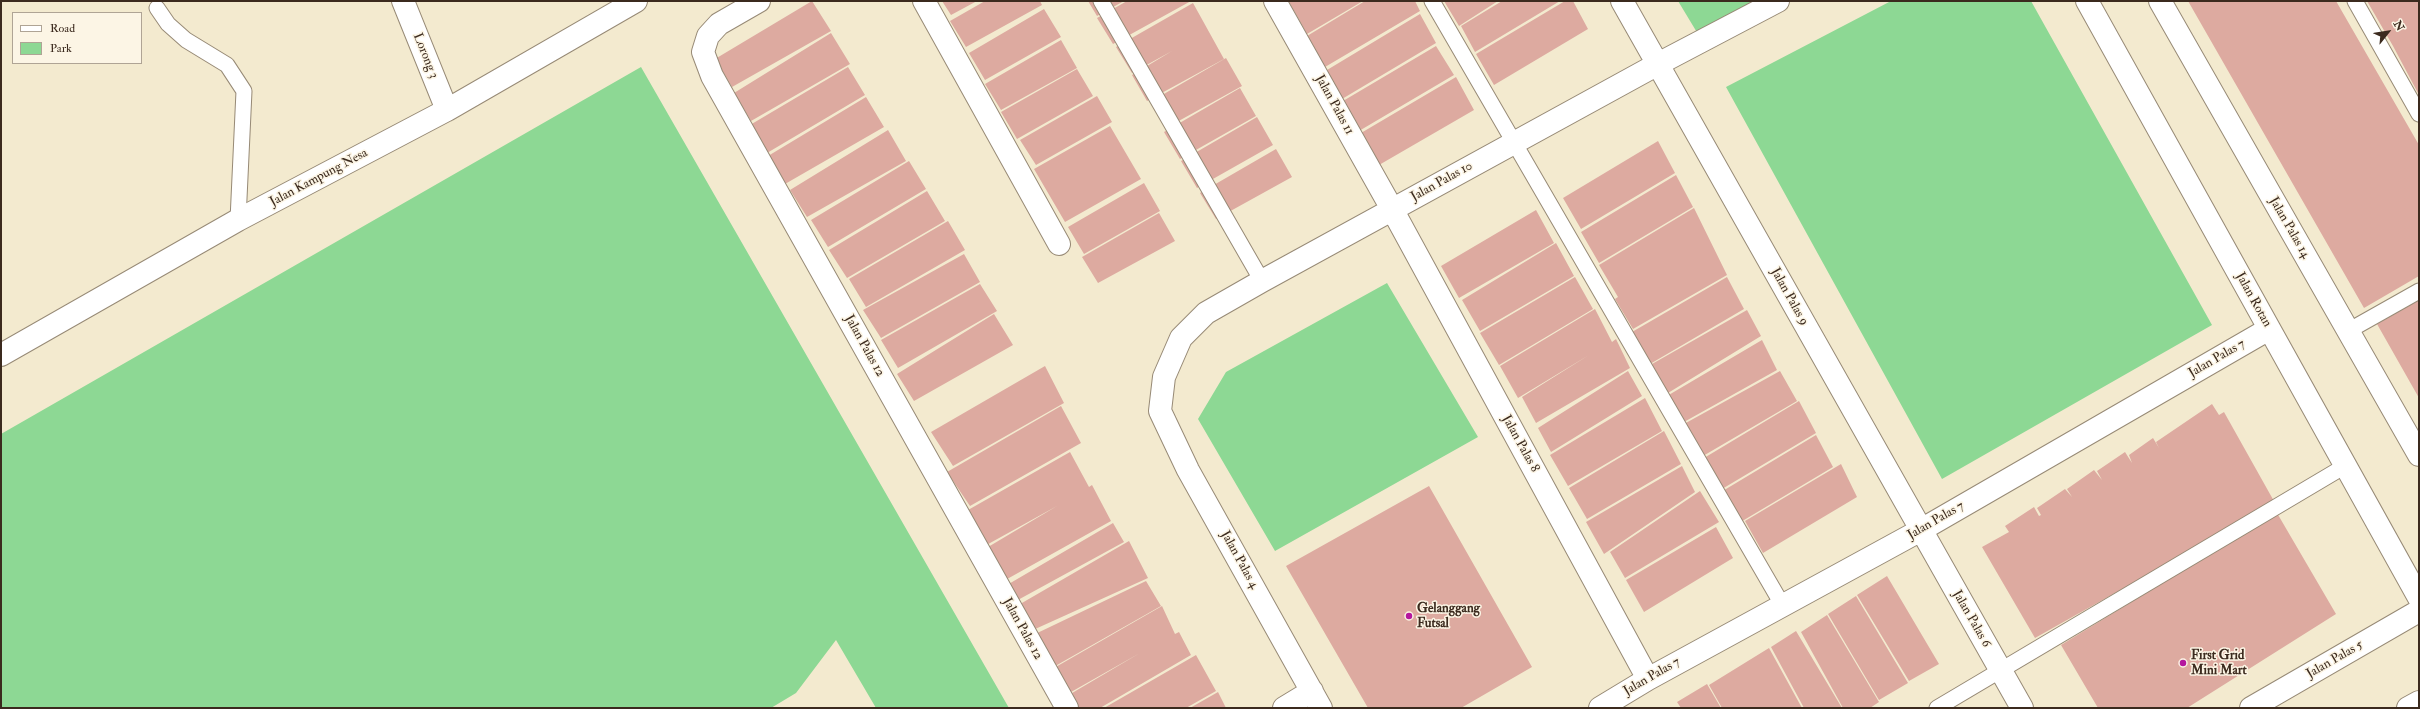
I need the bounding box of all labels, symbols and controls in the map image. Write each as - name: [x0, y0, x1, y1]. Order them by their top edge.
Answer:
- legend: [12, 12, 142, 64]
- north arrow: [2368, 12, 2408, 52]
- text: N: [2391, 18, 2407, 33]
- text: Road: [50, 21, 75, 36]
- street label: Lorong 3: [409, 31, 441, 81]
- text: Park: [50, 41, 72, 56]
- street label: Jalan Palas 11: [1311, 72, 1357, 138]
- street label: Jalan Kampung Nesa: [267, 146, 371, 210]
- street label: Jalan Palas 10: [1408, 159, 1476, 205]
- street label: Jalan Palas 14: [2265, 194, 2313, 262]
- street label: Jalan Palas 9: [1767, 265, 1811, 329]
- street label: Jalan Rotan: [2232, 270, 2274, 330]
- street label: Jalan Palas 12: [841, 312, 887, 380]
- street label: Jalan Palas 7: [2186, 337, 2248, 381]
- street label: Jalan Palas 8: [1498, 413, 1542, 475]
- street label: Jalan Palas 7: [1905, 499, 1967, 543]
- street label: Jalan Palas 4: [1217, 528, 1261, 592]
- street label: Jalan Palas 6: [1948, 588, 1994, 650]
- street label: Jalan Palas 12: [999, 595, 1045, 663]
- place label: Gelanggang Futsal: [1417, 601, 1480, 632]
- marker: Gelanggang Futsal: [1404, 611, 1414, 621]
- street label: Jalan Palas 5: [2304, 638, 2366, 682]
- place label: First Grid Mini Mart: [2191, 648, 2247, 679]
- street label: Jalan Palas 7: [1621, 655, 1683, 699]
- marker: First Grid Mini Mart: [2178, 658, 2188, 668]

